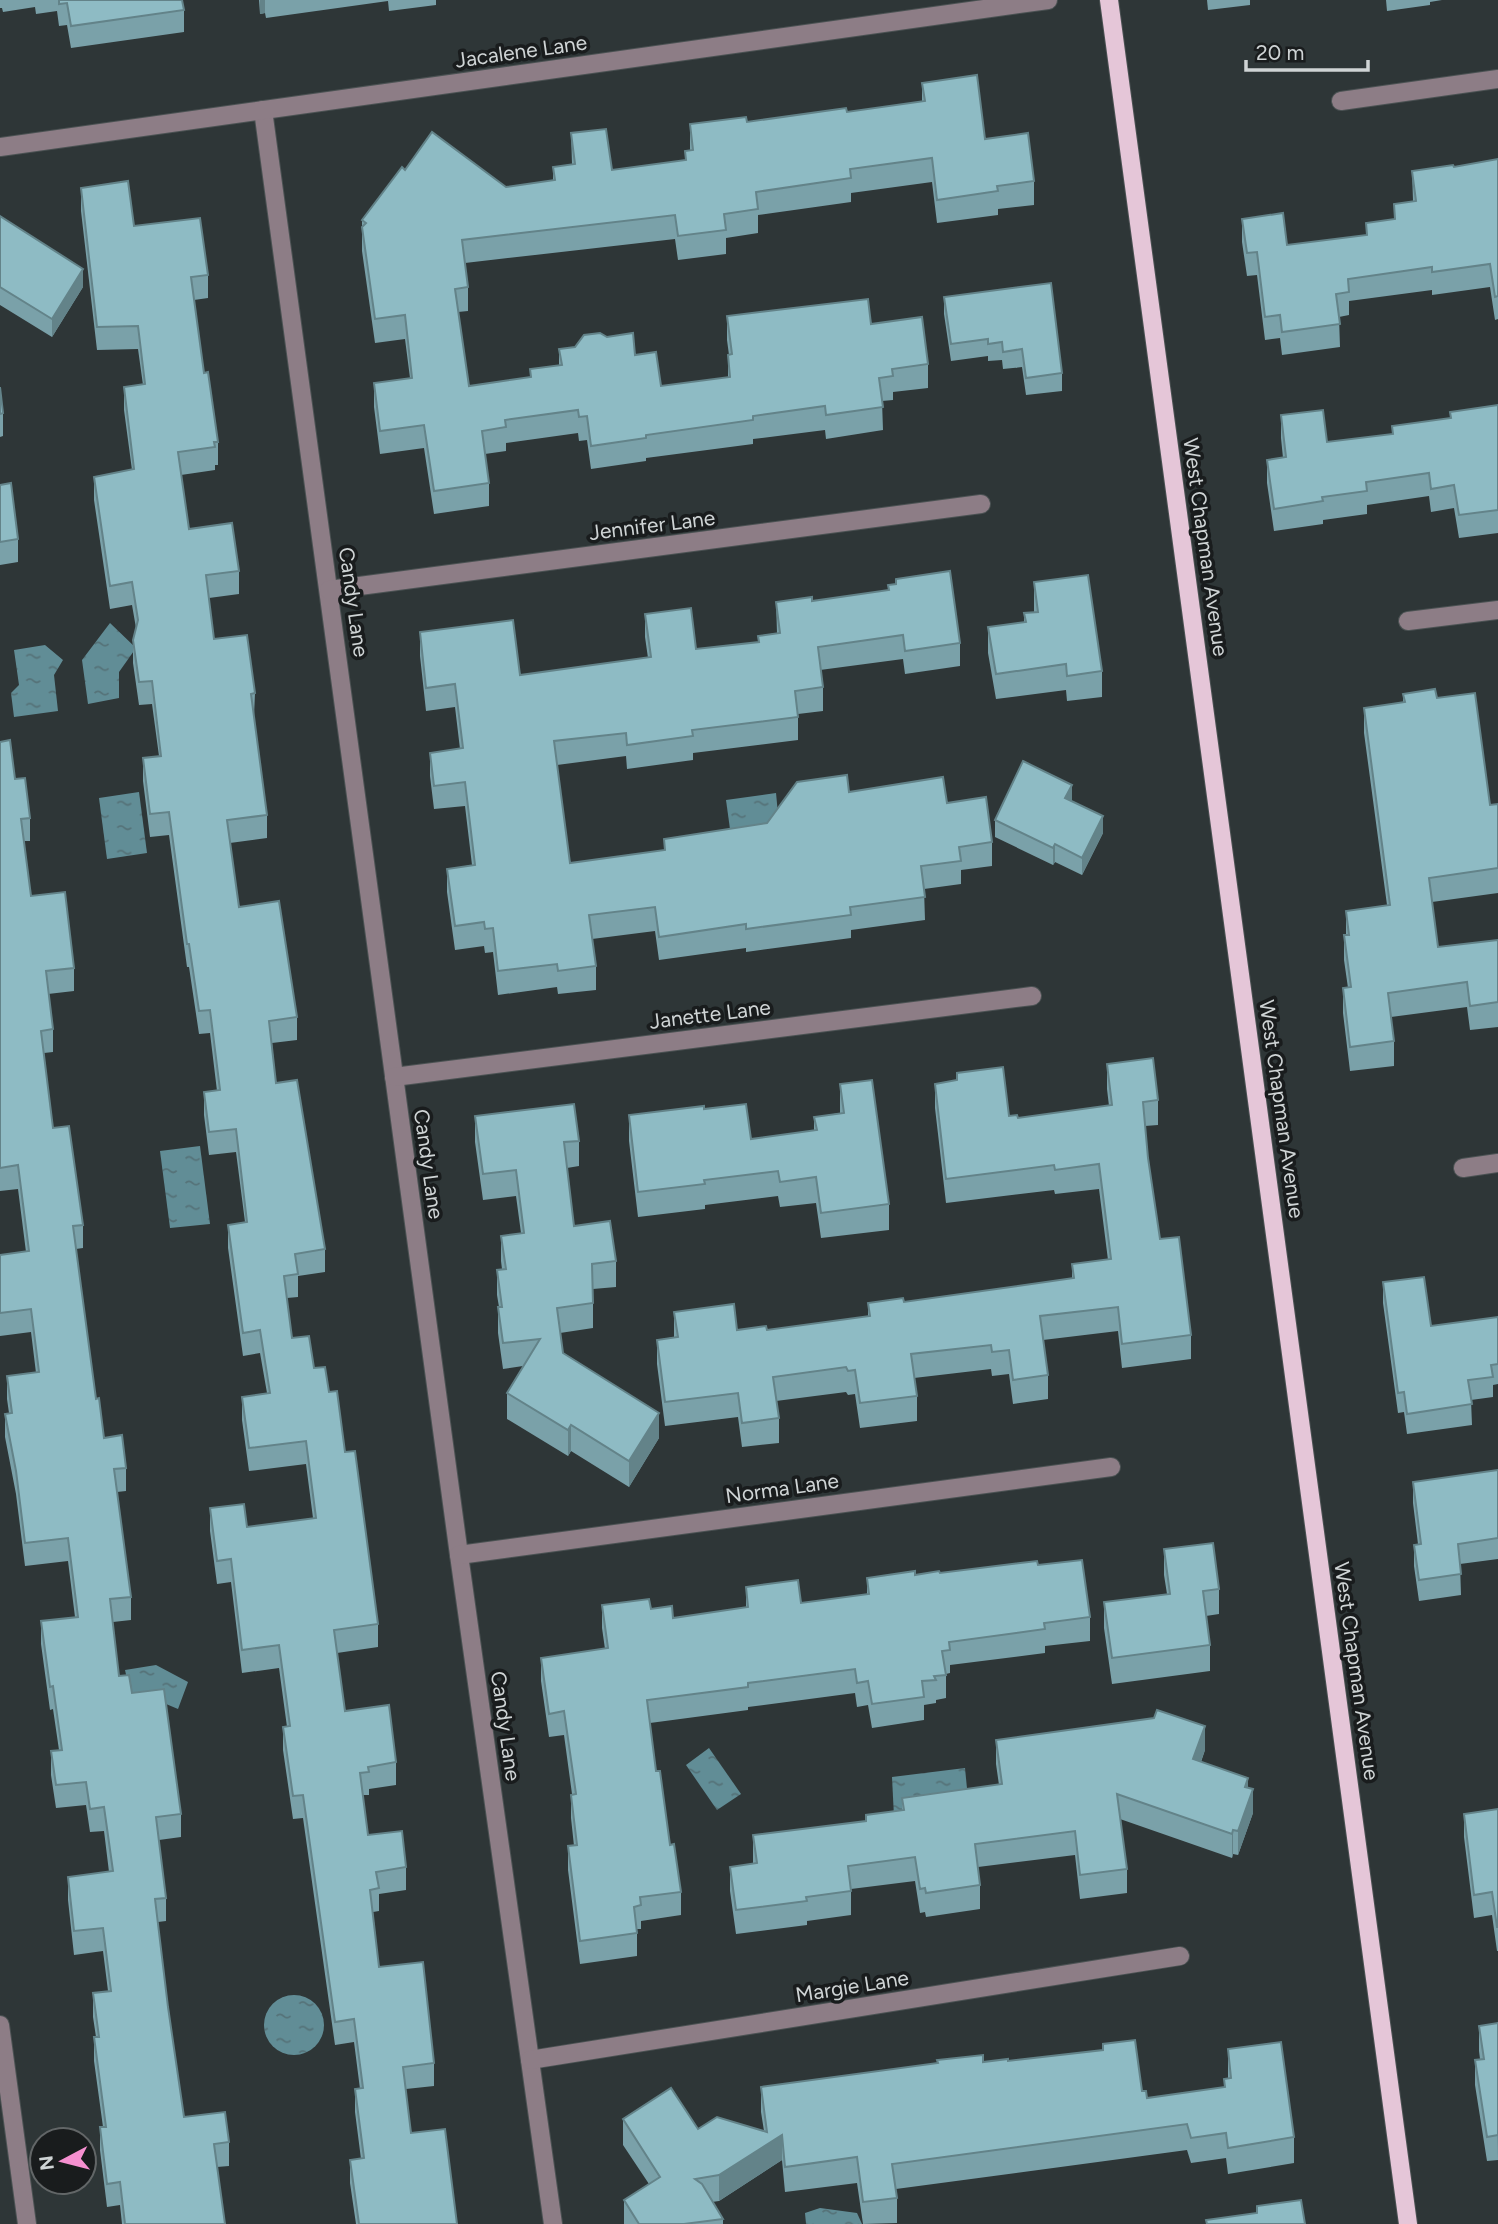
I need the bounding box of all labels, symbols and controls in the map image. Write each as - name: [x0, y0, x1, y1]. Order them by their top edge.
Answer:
- scale bar: [1246, 28, 1368, 72]
- street label: Jacalene Lane: [453, 29, 589, 73]
- text: 20 m: [1256, 40, 1304, 65]
- street label: West Chapman Avenue: [1178, 436, 1234, 658]
- street label: Jennifer Lane: [588, 505, 716, 545]
- street label: Candy Lane: [334, 545, 374, 659]
- street label: Janette Lane: [648, 994, 772, 1034]
- street label: West Chapman Avenue: [1254, 998, 1310, 1220]
- street label: Candy Lane: [409, 1107, 449, 1221]
- street label: Norma Lane: [724, 1468, 840, 1508]
- street label: West Chapman Avenue: [1329, 1560, 1385, 1782]
- street label: Candy Lane: [486, 1669, 526, 1783]
- street label: Margie Lane: [794, 1965, 910, 2007]
- north arrow: [28, 2126, 98, 2196]
- text: N: [34, 2154, 59, 2172]

